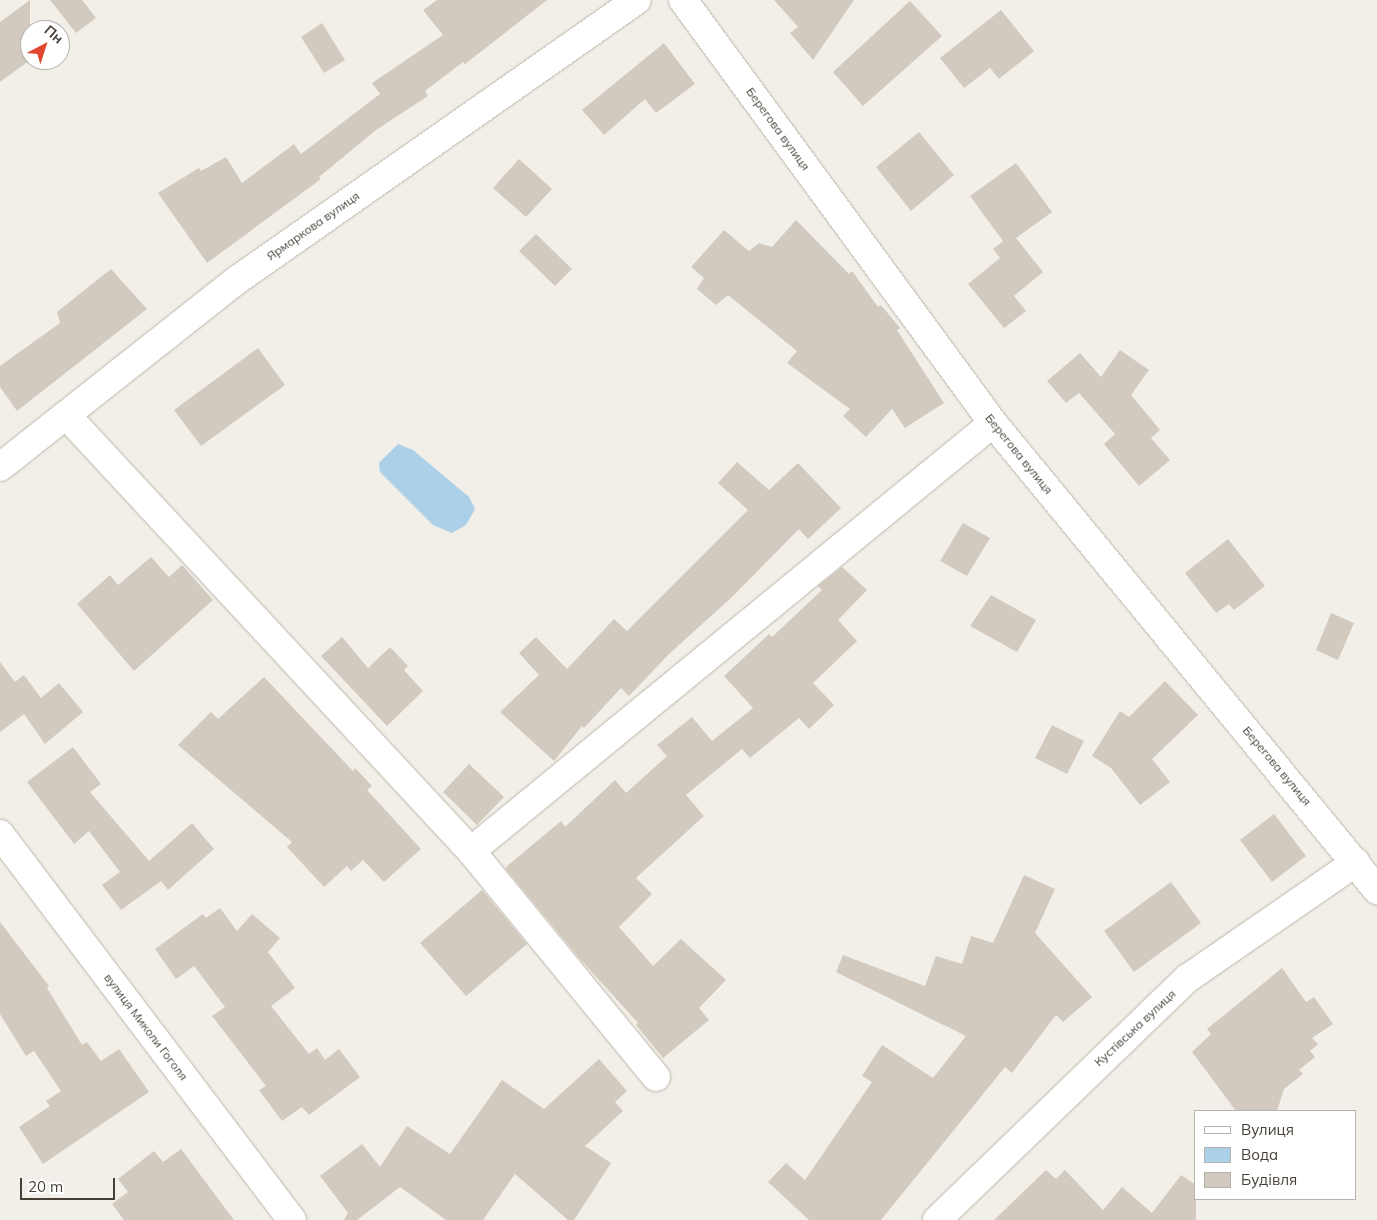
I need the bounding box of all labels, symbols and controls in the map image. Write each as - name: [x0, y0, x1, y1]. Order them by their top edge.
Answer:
- north arrow: [20, 20, 70, 70]
- text: Пн: [41, 21, 67, 47]
- street label: Берегова вулиця: [743, 85, 813, 173]
- street label: Ярмаркова вулиця: [264, 189, 362, 263]
- street label: Берегова вулиця: [982, 411, 1056, 497]
- street label: Берегова вулиця: [1240, 723, 1314, 809]
- street label: вулиця Миколи Гоголя: [101, 971, 191, 1083]
- street label: Кустівська вулиця: [1091, 987, 1179, 1069]
- legend: [1194, 1110, 1357, 1200]
- text: Вулиця: [1241, 1120, 1294, 1139]
- text: Вода: [1241, 1145, 1278, 1164]
- scale bar: [22, 1168, 118, 1200]
- text: Будівля: [1241, 1170, 1297, 1189]
- text: 20 m: [28, 1177, 63, 1196]

